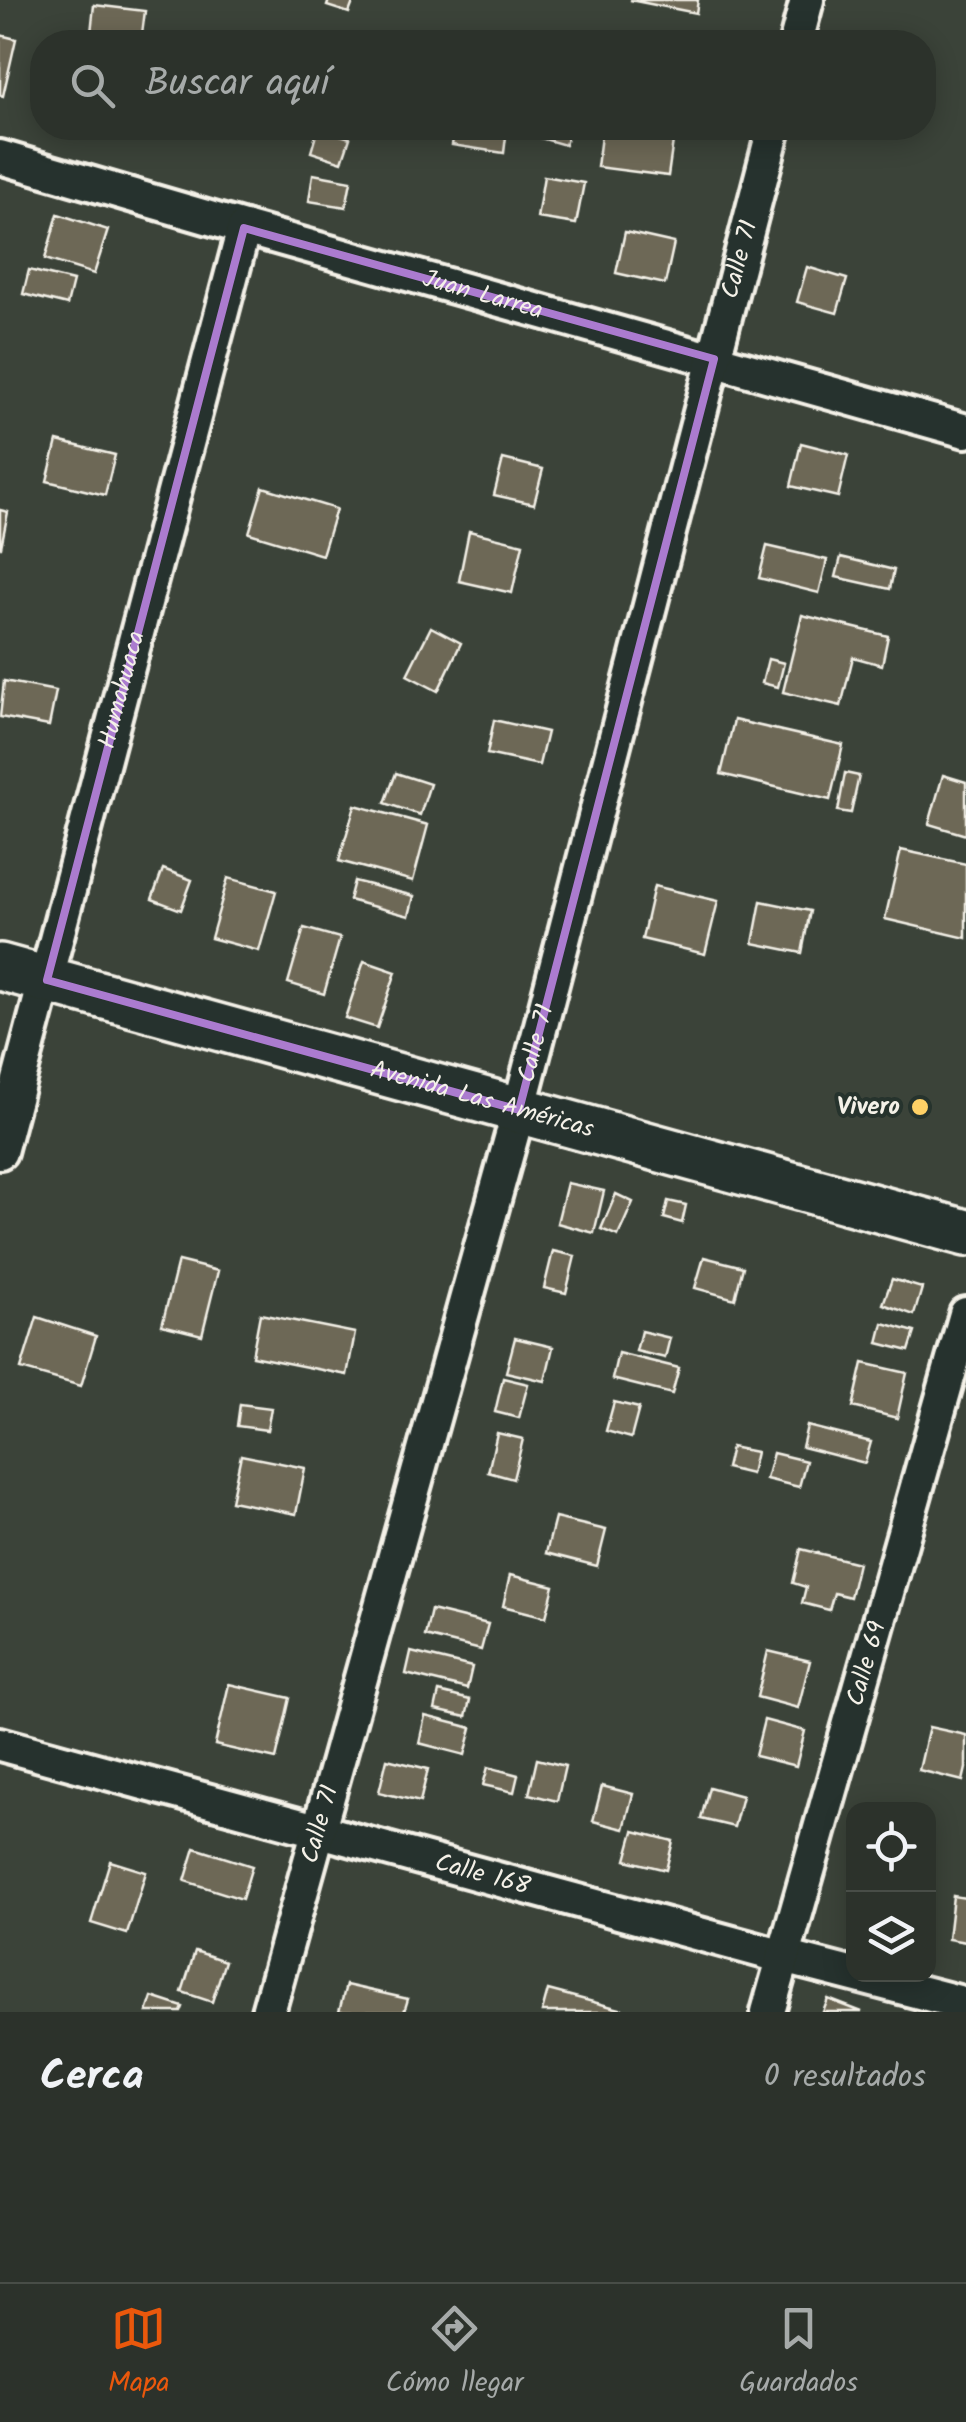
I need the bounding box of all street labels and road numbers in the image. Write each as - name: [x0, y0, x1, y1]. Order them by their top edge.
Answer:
- street label: Calle 71: [710, 216, 769, 303]
- street label: Juan Larrea: [418, 259, 548, 331]
- street label: Humahuaca: [87, 626, 157, 753]
- street label: Calle 71: [507, 1000, 566, 1087]
- street label: Avenida Las Américas: [366, 1050, 599, 1150]
- street label: Calle 69: [836, 1617, 898, 1711]
- street label: Calle 71: [290, 1780, 350, 1868]
- street label: Calle 168: [430, 1843, 536, 1907]

